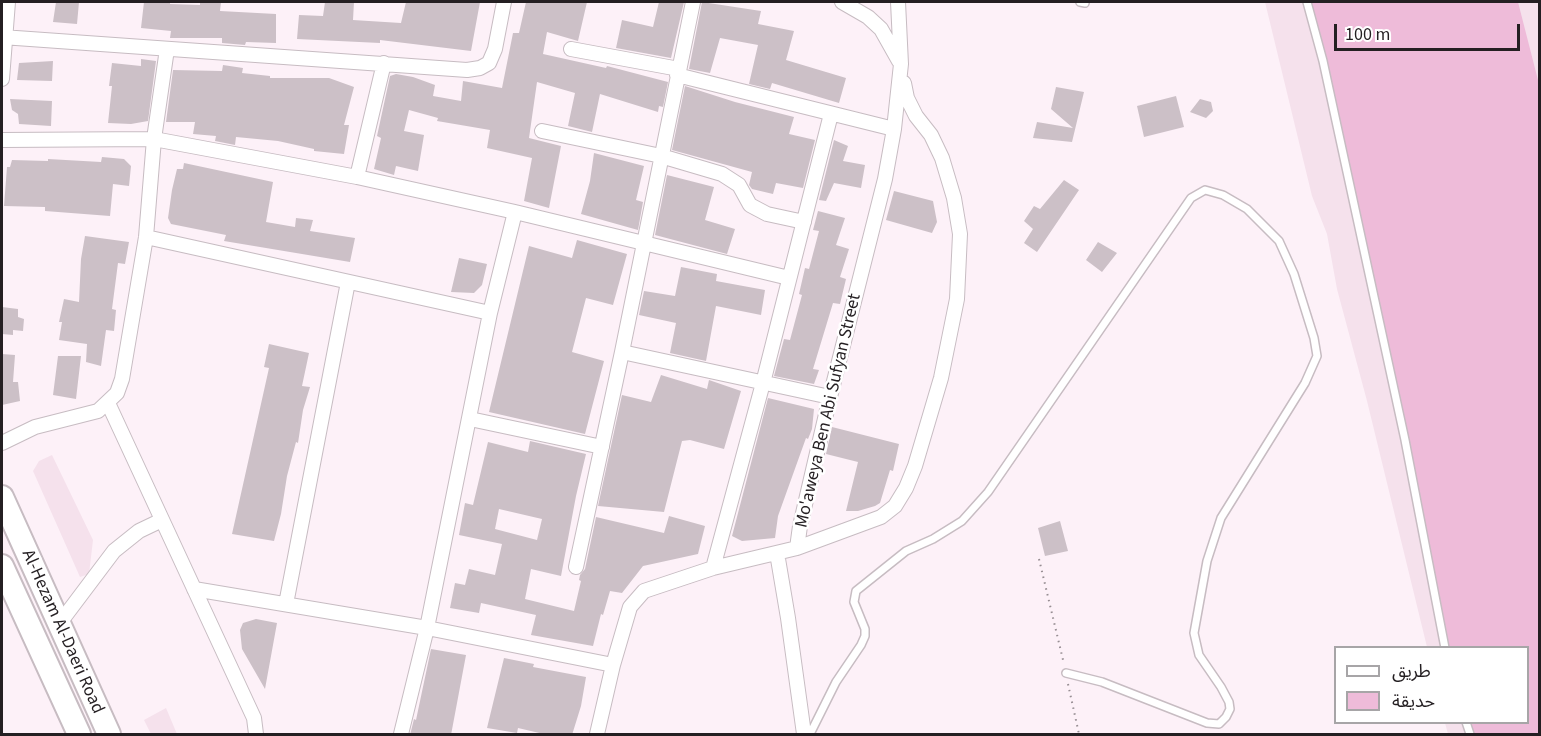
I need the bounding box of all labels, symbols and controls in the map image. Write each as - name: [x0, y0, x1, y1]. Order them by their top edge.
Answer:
- scale bar: [1337, 12, 1523, 50]
- text: 100 m: [1345, 22, 1390, 47]
- street label: Mo'aweya Ben Abi Sufyan Street: [792, 292, 866, 530]
- street label: Al-Hezam Al-Daeri Road: [16, 547, 108, 717]
- legend: [1334, 646, 1529, 724]
- text: طريق: [1392, 659, 1431, 684]
- text: حديقة: [1392, 689, 1435, 714]

